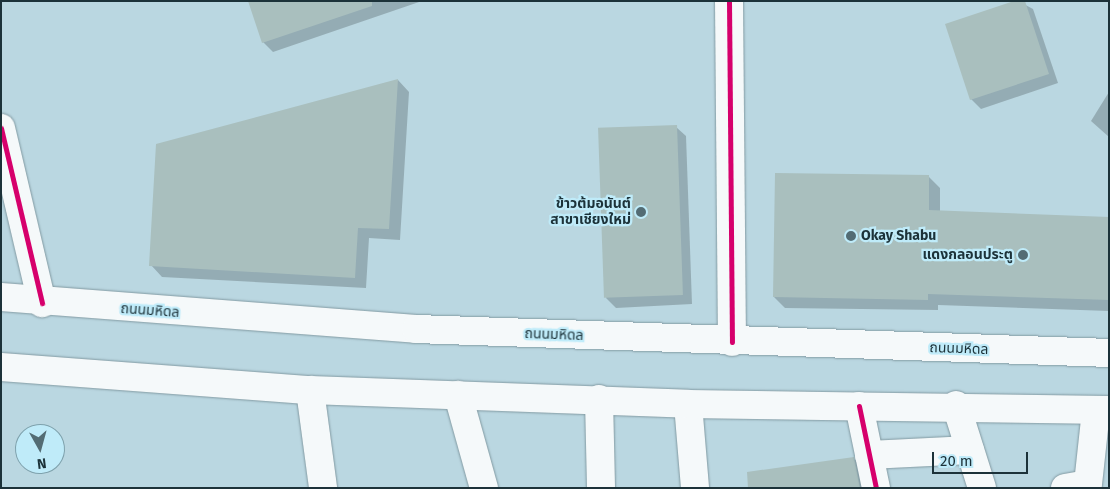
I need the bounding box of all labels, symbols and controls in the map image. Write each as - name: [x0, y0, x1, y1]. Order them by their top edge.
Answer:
- place label: ข้าวต้มอนันต์ สาขาเชียงใหม่: [550, 196, 631, 228]
- marker: ข้าวต้มอนันต์ สาขาเชียงใหม่: [635, 206, 647, 218]
- place label: Okay Shabu: [861, 228, 936, 244]
- marker: Okay Shabu: [845, 230, 857, 242]
- place label: แดงกลอนประตู: [923, 247, 1013, 263]
- marker: แดงกลอนประตู: [1017, 249, 1029, 261]
- street label: ถนนมหิดล: [120, 301, 180, 321]
- street label: ถนนมหิดล: [524, 326, 584, 344]
- street label: ถนนมหิดล: [929, 340, 989, 358]
- north arrow: [15, 424, 65, 474]
- scale bar: [935, 442, 1031, 474]
- text: 20 m: [940, 452, 973, 470]
- text: N: [36, 454, 47, 472]

